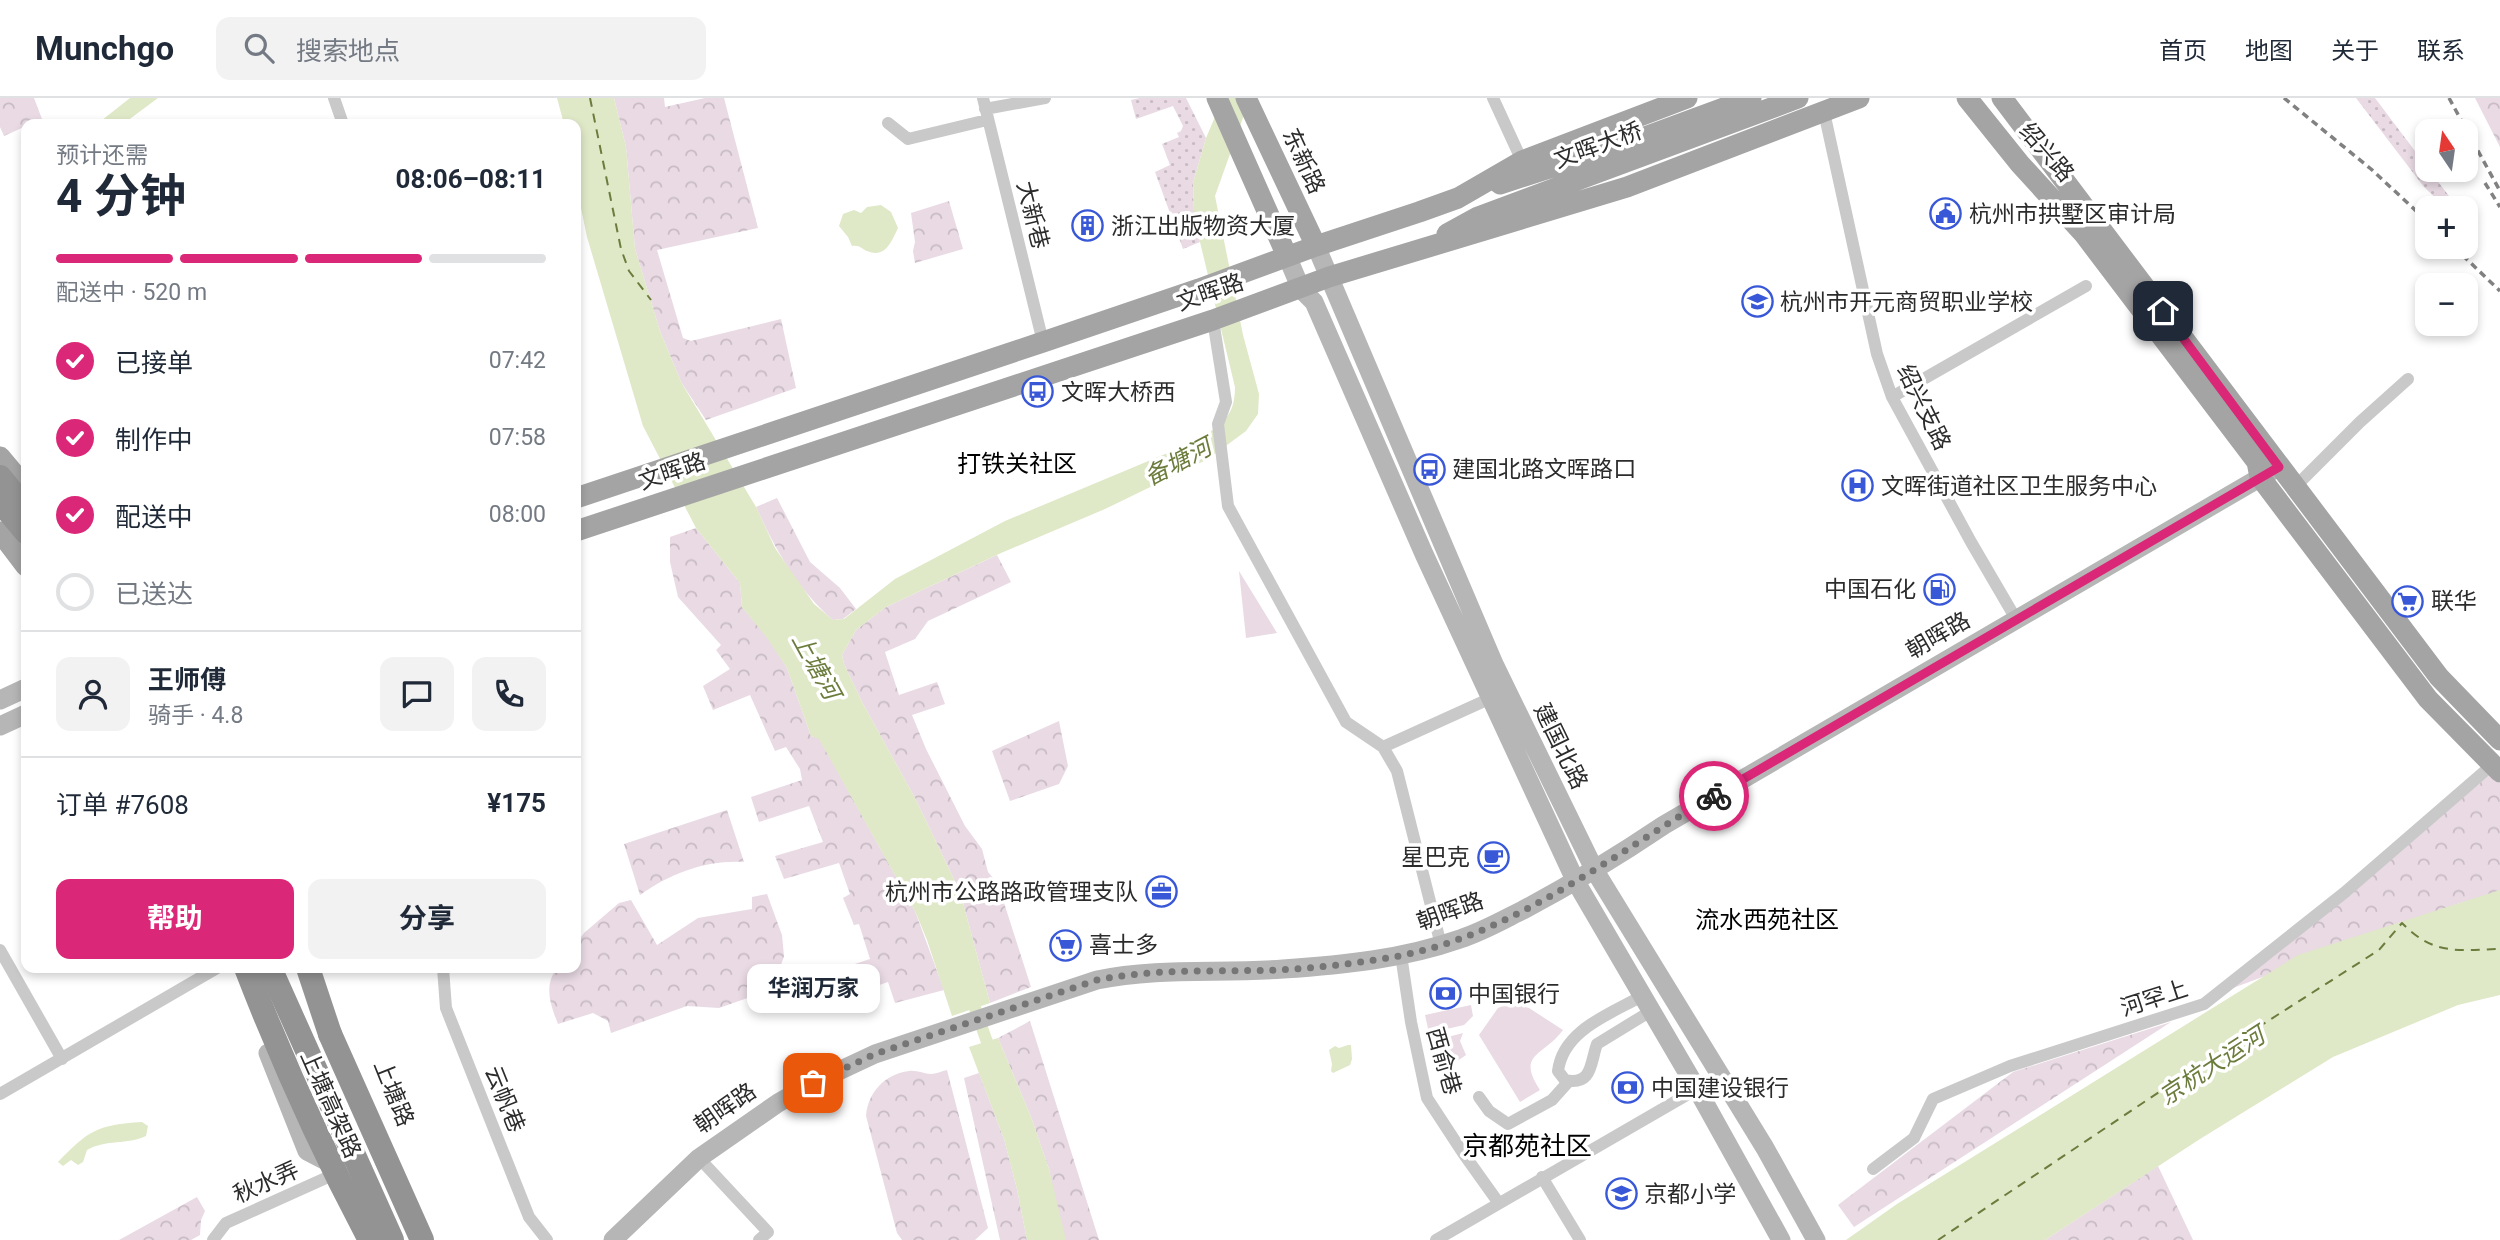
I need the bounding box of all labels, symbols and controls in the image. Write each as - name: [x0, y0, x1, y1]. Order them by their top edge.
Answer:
- search box: [216, 17, 706, 80]
- text: Munchgo: [35, 29, 174, 68]
- icon: search: [240, 29, 278, 67]
- text: 搜索地点: [296, 36, 400, 66]
- text: 首页: [2159, 37, 2207, 65]
- text: 地图: [2245, 37, 2293, 65]
- text: 关于: [2331, 37, 2379, 65]
- text: 联系: [2417, 37, 2465, 65]
- street label: 文晖大桥: [1550, 117, 1646, 174]
- street label: 绍兴路: [2014, 117, 2079, 187]
- north arrow: [2415, 119, 2478, 182]
- map controls: [2415, 119, 2478, 336]
- street label: 东新路: [1277, 124, 1330, 198]
- text: 预计还需: [56, 142, 148, 169]
- text: 08:06–08:11: [396, 164, 546, 194]
- text: 4 分钟: [56, 169, 186, 223]
- street label: 大新巷: [1011, 178, 1054, 252]
- button: +: [2415, 196, 2478, 259]
- public building icon: 杭州市拱墅区审计局: [1929, 197, 1963, 231]
- place label: 杭州市拱墅区审计局: [1969, 201, 2176, 228]
- building icon: 浙江出版物资大厦: [1071, 209, 1105, 243]
- place label: 浙江出版物资大厦: [1111, 213, 1295, 240]
- street label: 文晖路: [1173, 268, 1247, 316]
- button: −: [2415, 273, 2478, 336]
- text: 配送中 · 520 m: [56, 279, 207, 306]
- pin: [2133, 281, 2193, 341]
- school or university icon: 杭州市开元商贸职业学校: [1740, 285, 1774, 319]
- place label: 杭州市开元商贸职业学校: [1780, 289, 2033, 316]
- icon: home: [2144, 292, 2182, 330]
- icon: check: [56, 342, 94, 380]
- text: 07:42: [489, 347, 546, 374]
- text: 已接单: [115, 348, 193, 378]
- street label: 绍兴支路: [1891, 360, 1956, 454]
- bus stop icon: 文晖大桥西: [1021, 375, 1055, 409]
- place label: 文晖大桥西: [1061, 379, 1176, 406]
- icon: check: [56, 419, 94, 457]
- text: 07:58: [489, 424, 546, 451]
- text: 制作中: [115, 425, 193, 455]
- water label: 备塘河: [1140, 431, 1220, 491]
- street label: 文晖路: [635, 447, 709, 495]
- district label: 打铁关社区: [957, 450, 1077, 478]
- bus stop icon: 建国北路文晖路口: [1412, 452, 1446, 486]
- place label: 建国北路文晖路口: [1452, 456, 1636, 483]
- hospital icon: 文晖街道社区卫生服务中心: [1841, 469, 1875, 503]
- place label: 文晖街道社区卫生服务中心: [1881, 473, 2157, 500]
- icon: check: [56, 496, 94, 534]
- text: 08:00: [489, 501, 546, 528]
- text: 配送中: [115, 502, 193, 532]
- fuel station icon: 中国石化: [1922, 572, 1956, 606]
- place label: 中国石化: [1824, 576, 1916, 603]
- text: 已送达: [115, 579, 193, 609]
- supermarket icon: 联华: [2391, 584, 2425, 618]
- place label: 联华: [2431, 588, 2477, 615]
- street label: 朝晖路: [1902, 606, 1975, 664]
- water label: 上塘河: [786, 628, 848, 708]
- button: person: [56, 657, 130, 731]
- button: chat: [380, 657, 454, 731]
- button: phone: [472, 657, 546, 731]
- text: 王师傅: [148, 665, 226, 695]
- street label: 建国北路: [1528, 699, 1593, 793]
- text: 骑手 · 4.8: [148, 702, 243, 729]
- courier: [1679, 761, 1749, 831]
- icon: bike: [1695, 777, 1733, 815]
- text: ¥175: [487, 788, 546, 818]
- text: 订单 #7608: [56, 790, 189, 820]
- cafe icon: 星巴克: [1476, 840, 1510, 874]
- place label: 星巴克: [1401, 844, 1470, 871]
- office icon: 杭州市公路路政管理支队: [1144, 875, 1178, 909]
- button: 帮助: [56, 879, 294, 959]
- button: 分享: [308, 879, 546, 959]
- place label: 杭州市公路路政管理支队: [885, 879, 1138, 906]
- street label: 朝晖路: [1413, 887, 1487, 936]
- district label: 流水西苑社区: [1695, 906, 1839, 934]
- supermarket icon: 喜士多: [1049, 928, 1083, 962]
- place label: 喜士多: [1089, 932, 1158, 959]
- callout: 华润万家: [746, 964, 880, 1013]
- text: 华润万家: [768, 975, 860, 1002]
- street label: 河罕上: [2117, 975, 2191, 1022]
- bank icon: 中国银行: [1428, 977, 1462, 1011]
- place label: 中国银行: [1468, 981, 1560, 1008]
- water label: 京杭大运河: [2154, 1019, 2273, 1110]
- street label: 西俞巷: [1421, 1024, 1466, 1098]
- street label: 上塘高架路: [295, 1046, 366, 1162]
- pin: [783, 1053, 843, 1113]
- street label: 上塘路: [368, 1056, 419, 1130]
- street label: 云帆巷: [479, 1062, 530, 1136]
- icon: bag: [794, 1064, 832, 1102]
- bank icon: 中国建设银行: [1611, 1071, 1645, 1105]
- place label: 中国建设银行: [1651, 1075, 1789, 1102]
- street label: 朝晖路: [689, 1078, 761, 1139]
- district label: 京都苑社区: [1462, 1131, 1592, 1161]
- street label: 秋水弄: [229, 1156, 303, 1209]
- school or university icon: 京都小学: [1604, 1177, 1638, 1211]
- place label: 京都小学: [1644, 1181, 1736, 1208]

